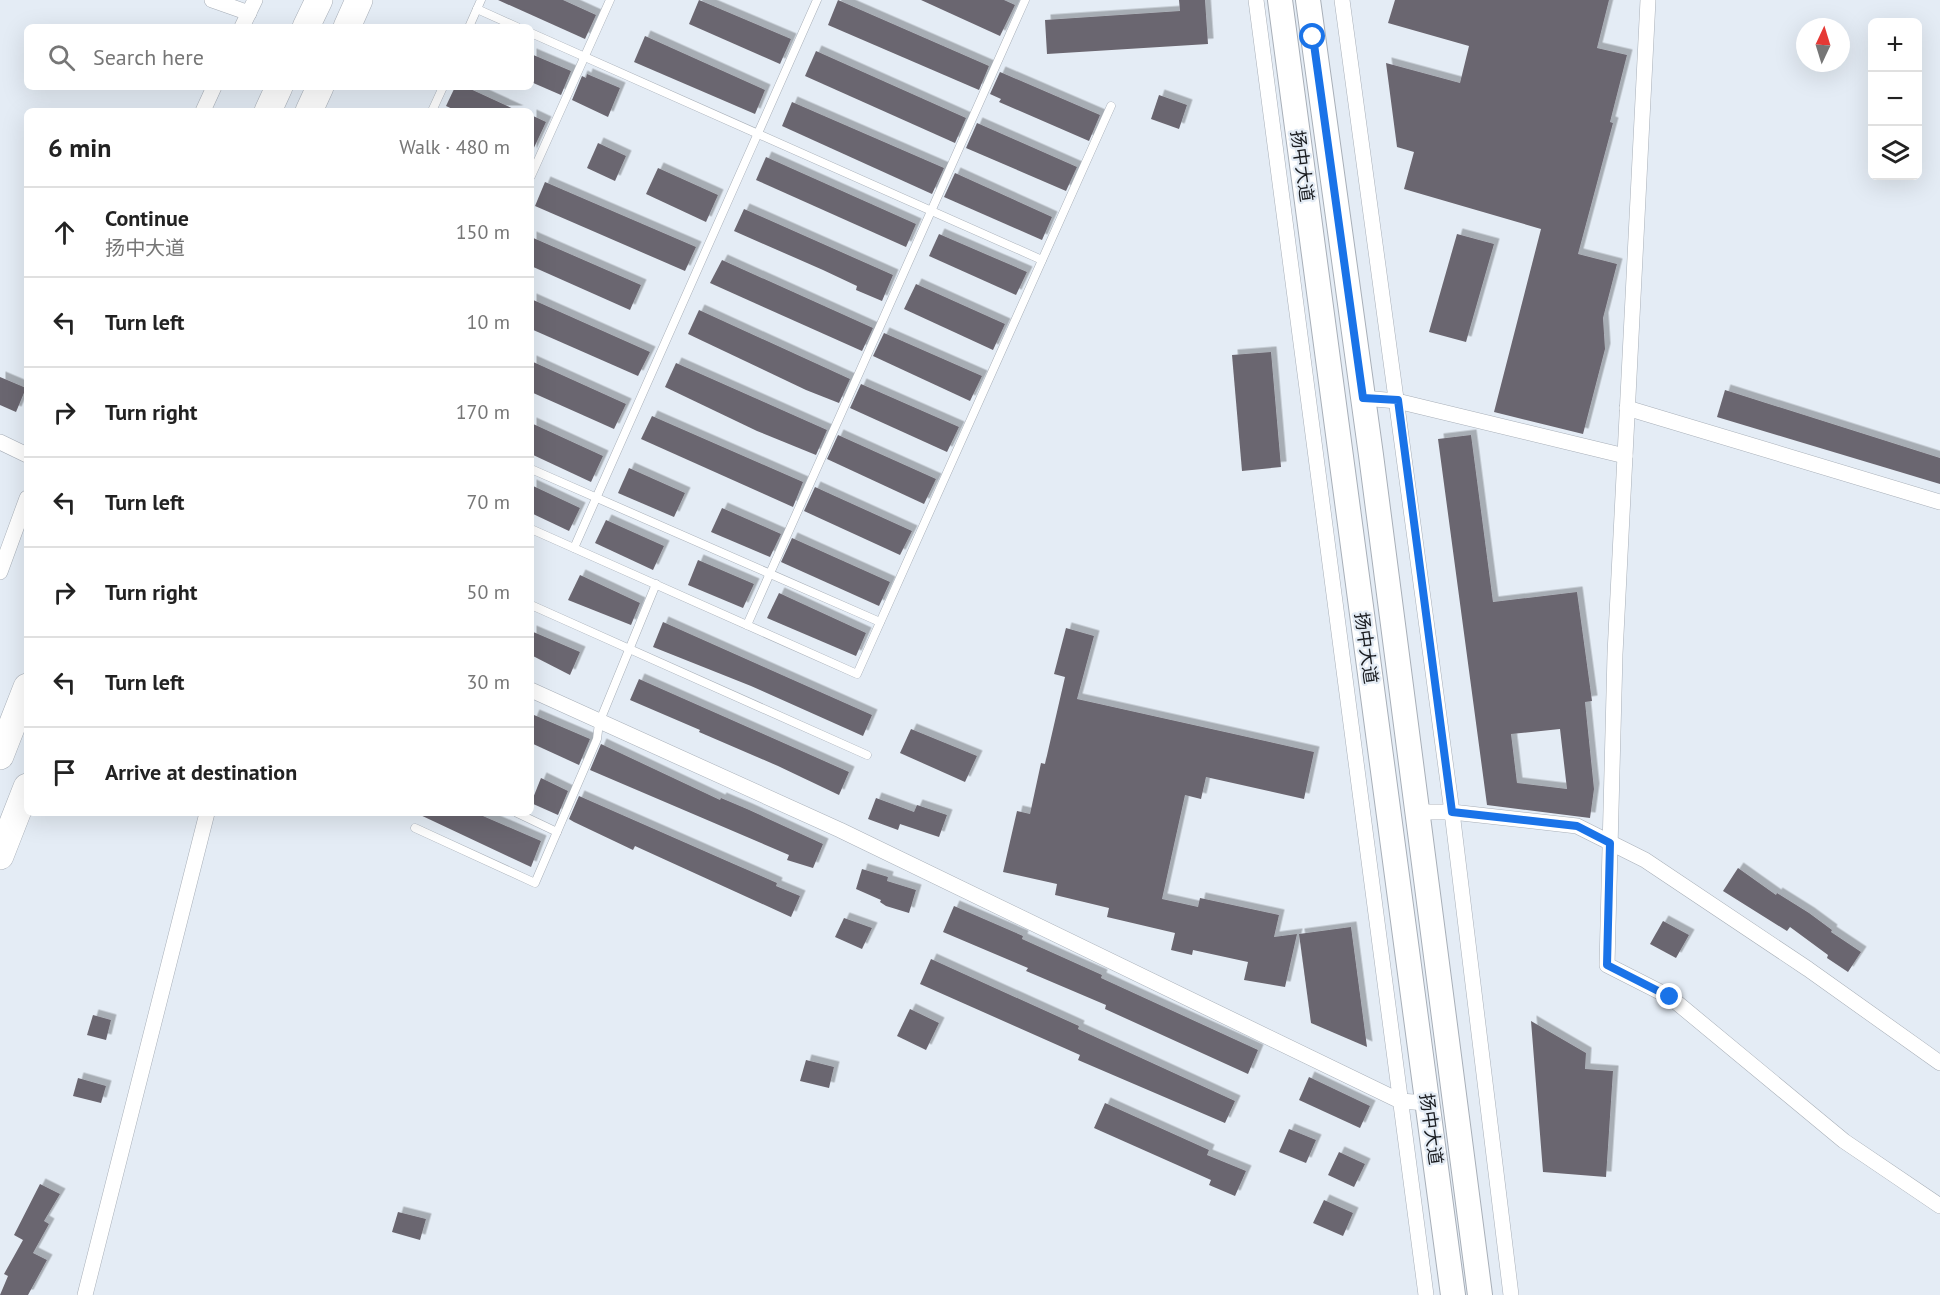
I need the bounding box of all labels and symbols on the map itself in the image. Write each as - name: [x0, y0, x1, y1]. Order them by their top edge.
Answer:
- north arrow: [1796, 18, 1850, 72]
- route start: [1299, 23, 1325, 49]
- street label: 扬中大道: [1286, 129, 1319, 203]
- street label: 扬中大道: [1350, 611, 1383, 685]
- route end: [1656, 983, 1682, 1009]
- street label: 扬中大道: [1415, 1092, 1448, 1166]

